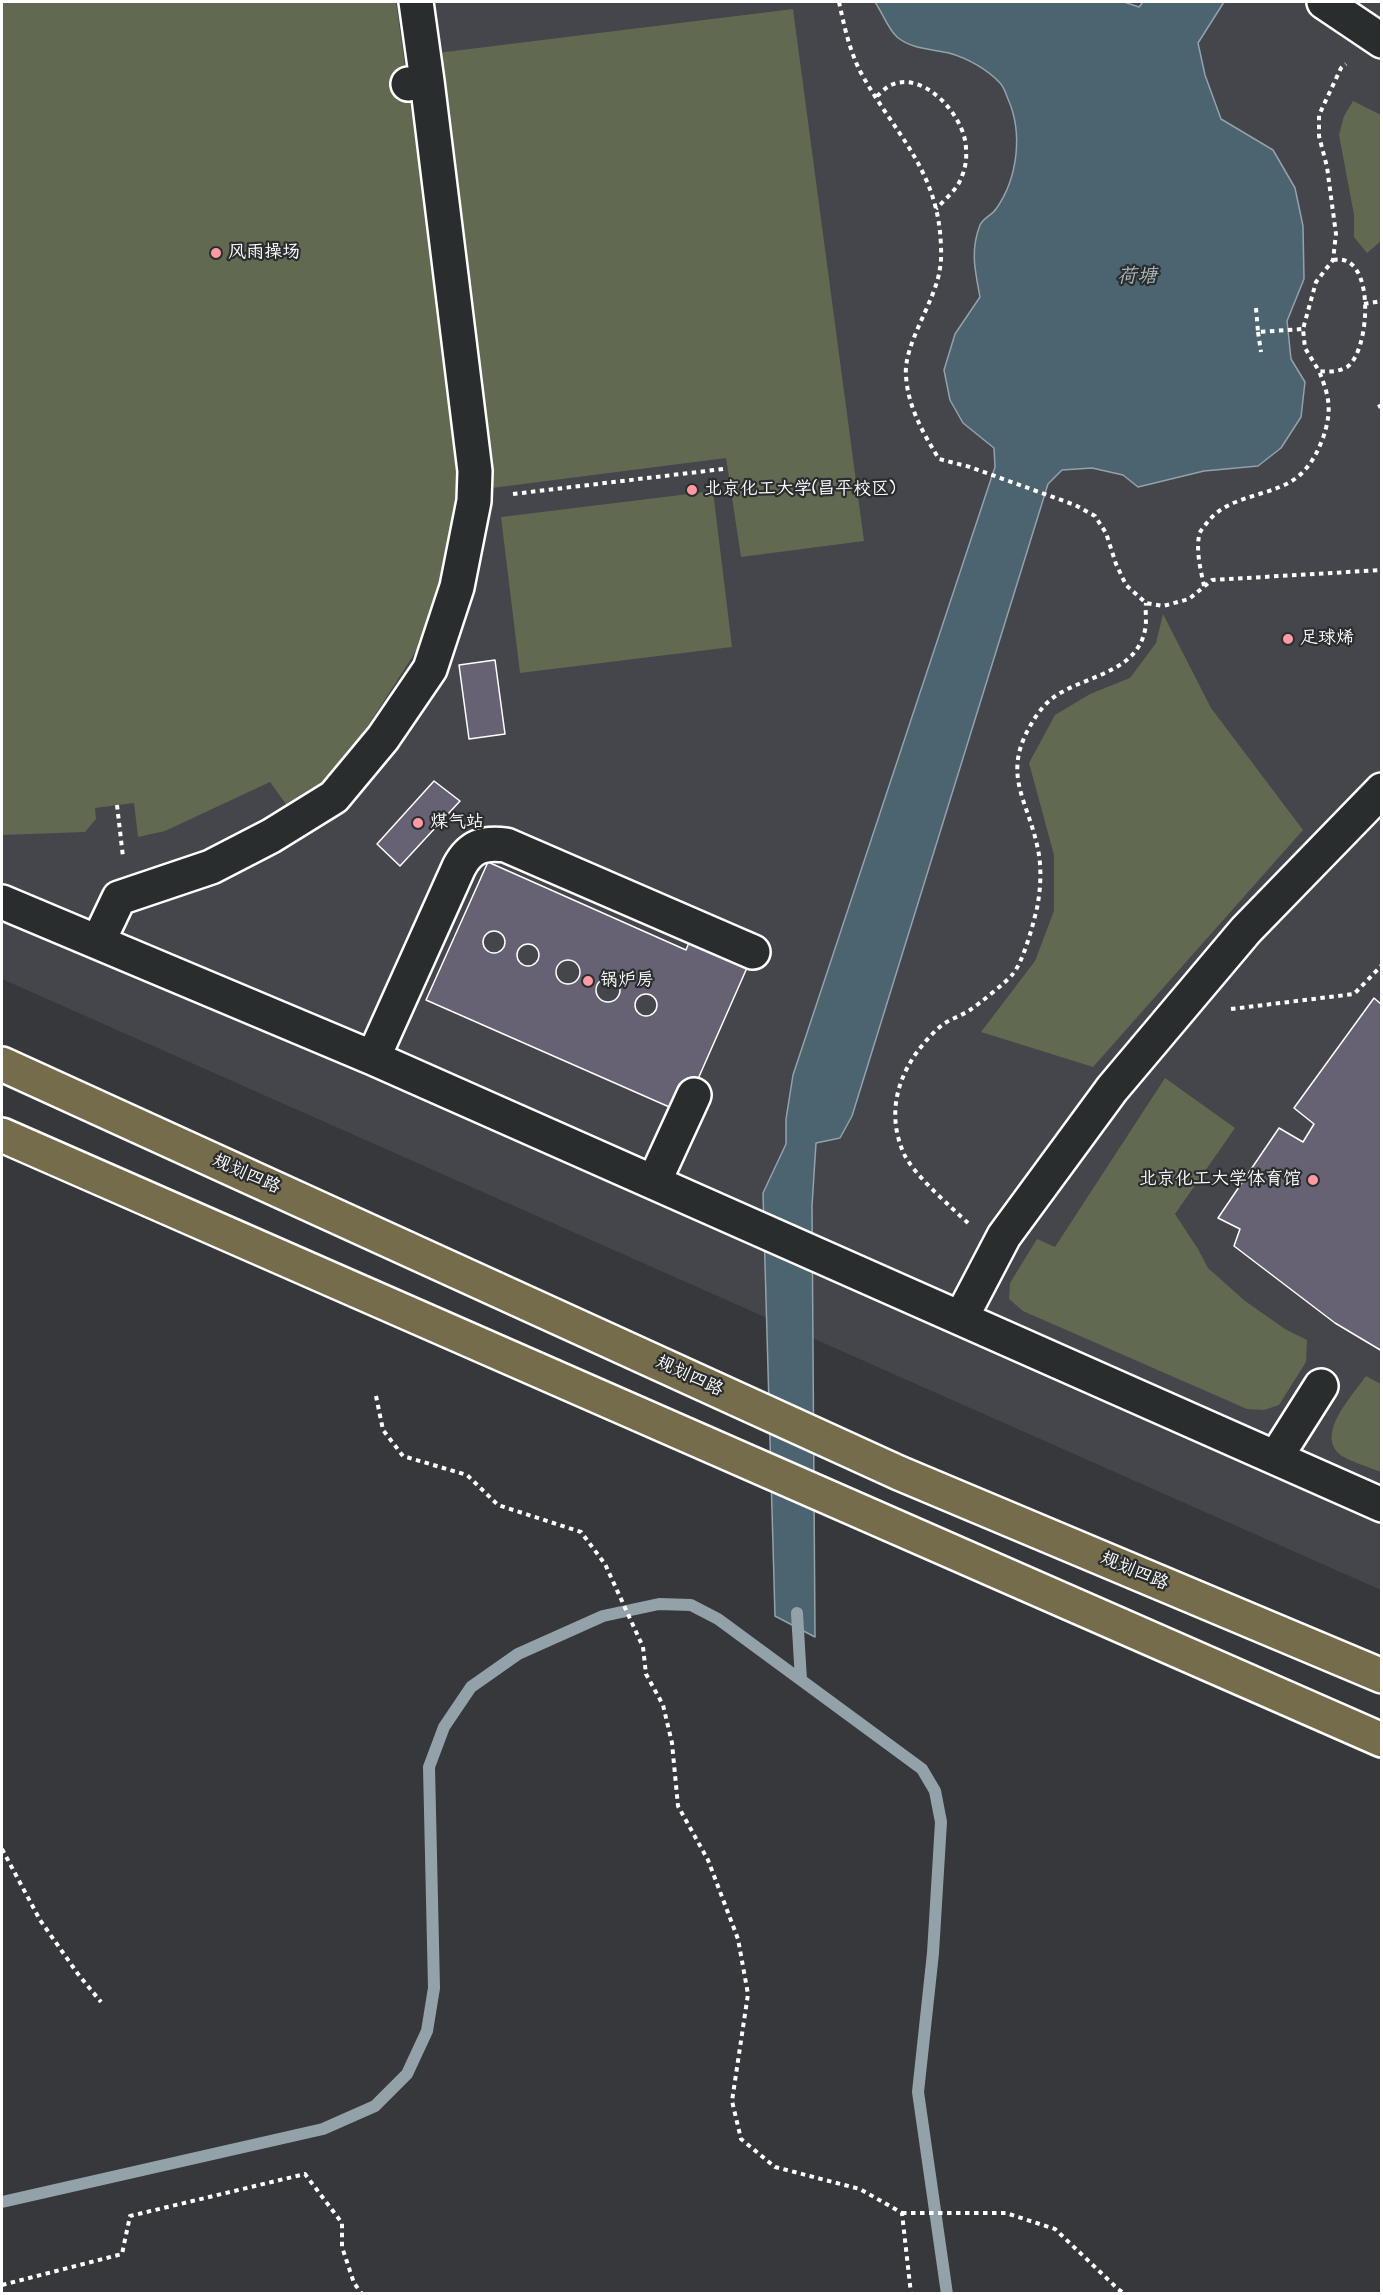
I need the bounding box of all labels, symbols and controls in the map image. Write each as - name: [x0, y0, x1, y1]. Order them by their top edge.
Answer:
- place label: 风雨操场: [228, 242, 300, 264]
- marker: 风雨操场: [209, 246, 223, 260]
- water label: 荷塘: [1117, 266, 1157, 290]
- place label: 北京化工大学(昌平校区): [704, 479, 896, 501]
- marker: 北京化工大学(昌平校区): [685, 483, 699, 497]
- place label: 足球烯: [1300, 628, 1354, 650]
- marker: 足球烯: [1281, 632, 1295, 646]
- place label: 煤气站: [430, 812, 484, 834]
- marker: 煤气站: [411, 816, 425, 830]
- place label: 锅炉房: [600, 970, 654, 992]
- marker: 锅炉房: [581, 974, 595, 988]
- street label: 规划四路: [209, 1150, 283, 1200]
- place label: 北京化工大学体育馆: [1139, 1169, 1301, 1191]
- marker: 北京化工大学体育馆: [1306, 1173, 1320, 1187]
- street label: 规划四路: [652, 1352, 726, 1402]
- street label: 规划四路: [1097, 1548, 1171, 1596]

